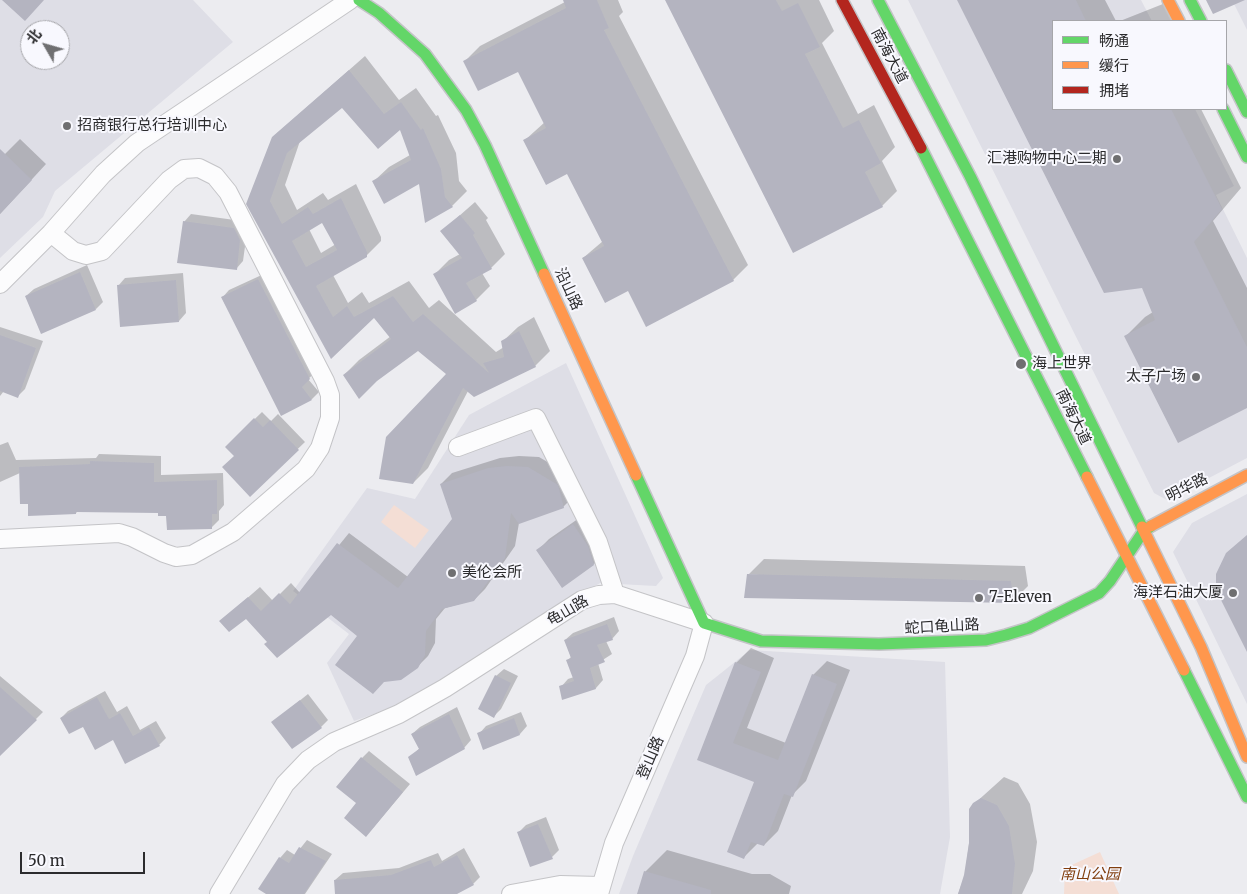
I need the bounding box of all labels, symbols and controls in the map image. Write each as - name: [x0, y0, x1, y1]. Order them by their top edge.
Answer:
- north arrow: [20, 20, 70, 70]
- legend: [1052, 20, 1227, 110]
- text: 北: [23, 25, 45, 47]
- street label: 南海大道: [867, 25, 911, 87]
- text: 畅通: [1099, 31, 1129, 50]
- text: 缓行: [1099, 56, 1129, 75]
- text: 拥堵: [1099, 81, 1129, 100]
- place label: 招商银行总行培训中心: [77, 117, 227, 135]
- marker: 招商银行总行培训中心: [61, 120, 73, 132]
- place label: 汇港购物中心二期: [987, 150, 1107, 168]
- marker: 汇港购物中心二期: [1111, 153, 1123, 165]
- street label: 沿山路: [550, 265, 586, 313]
- place label: 海上世界: [1032, 355, 1092, 373]
- marker: 海上世界: [1014, 357, 1028, 371]
- place label: 太子广场: [1126, 368, 1186, 386]
- marker: 太子广场: [1190, 371, 1202, 383]
- street label: 南海大道: [1052, 386, 1094, 448]
- street label: 明华路: [1163, 470, 1211, 506]
- place label: 美伦会所: [462, 564, 522, 582]
- marker: 美伦会所: [446, 567, 458, 579]
- place label: 海洋石油大厦: [1133, 584, 1223, 602]
- marker: 海洋石油大厦: [1227, 587, 1239, 599]
- place label: 7-Eleven: [989, 589, 1052, 607]
- street label: 龟山路: [544, 592, 592, 630]
- marker: 7-Eleven: [973, 592, 985, 604]
- street label: 蛇口龟山路: [904, 616, 980, 638]
- street label: 登山路: [634, 734, 668, 782]
- scale bar: [22, 842, 148, 874]
- text: 50 m: [28, 851, 65, 870]
- park label: 南山公园: [1060, 866, 1120, 884]

